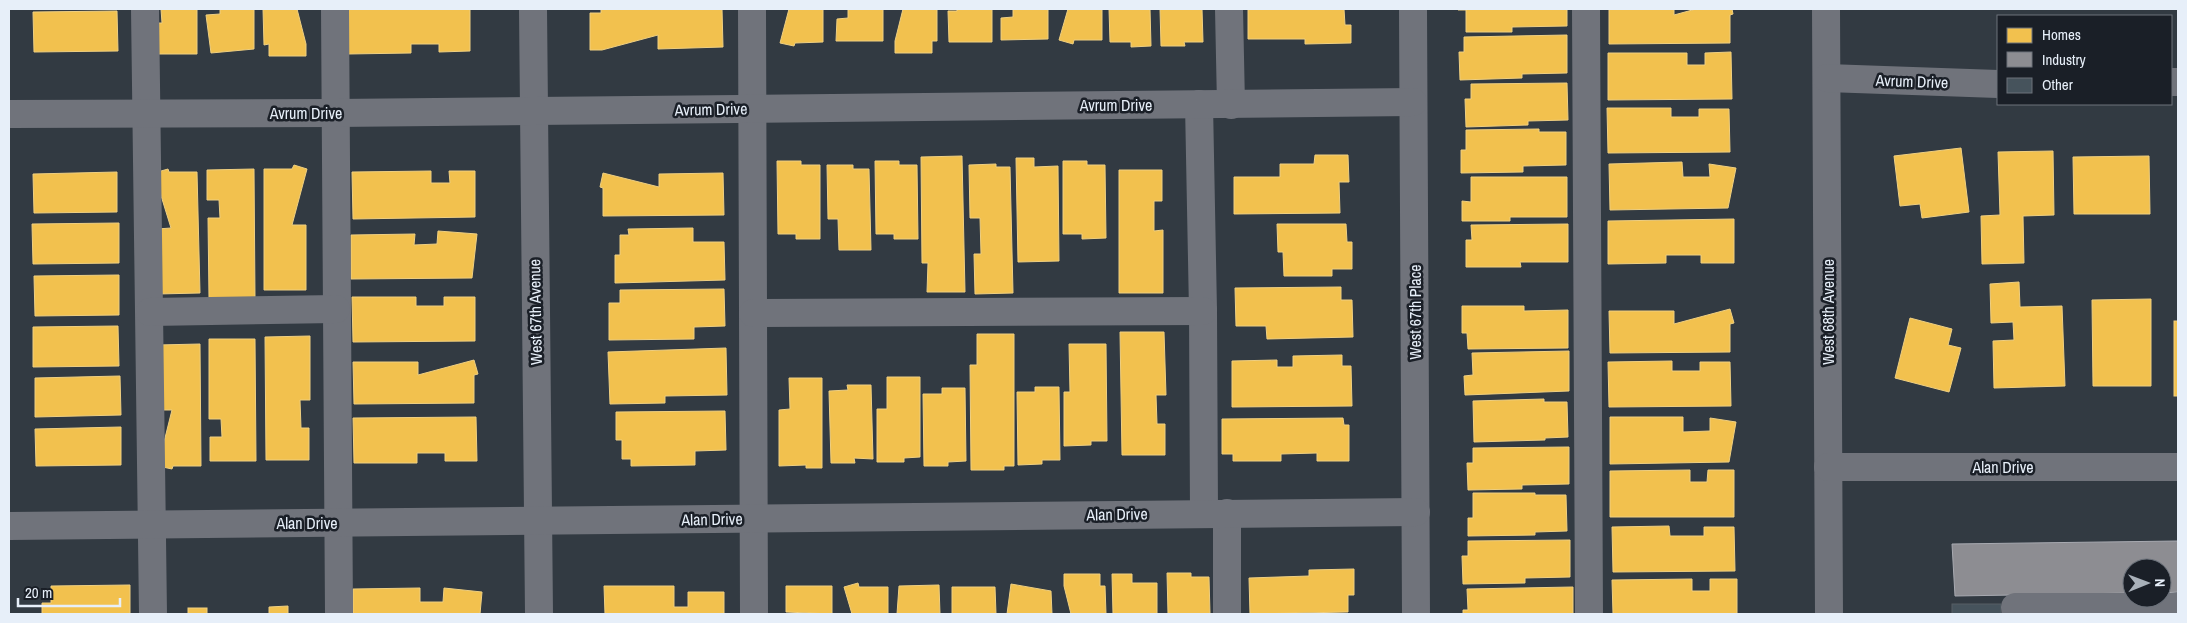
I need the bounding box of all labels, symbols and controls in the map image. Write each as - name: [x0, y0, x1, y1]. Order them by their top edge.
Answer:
- legend: [1997, 15, 2172, 105]
- text: Homes: [2042, 24, 2081, 45]
- text: Industry: [2042, 49, 2087, 70]
- street label: Avrum Drive: [1874, 69, 1949, 93]
- text: Other: [2042, 74, 2073, 95]
- street label: Avrum Drive: [1079, 94, 1152, 116]
- street label: Avrum Drive: [673, 97, 748, 121]
- street label: Avrum Drive: [269, 102, 342, 124]
- street label: West 67th Avenue: [523, 259, 547, 365]
- street label: West 68th Avenue: [1817, 259, 1839, 365]
- street label: West 67th Place: [1404, 264, 1426, 360]
- street label: Alan Drive: [1971, 456, 2034, 478]
- street label: Alan Drive: [1085, 502, 1148, 526]
- street label: Alan Drive: [680, 507, 743, 531]
- street label: Alan Drive: [275, 512, 338, 534]
- north arrow: [2122, 558, 2172, 608]
- scale bar: [18, 576, 120, 608]
- text: N: [2151, 578, 2169, 587]
- text: 20 m: [25, 582, 52, 603]

